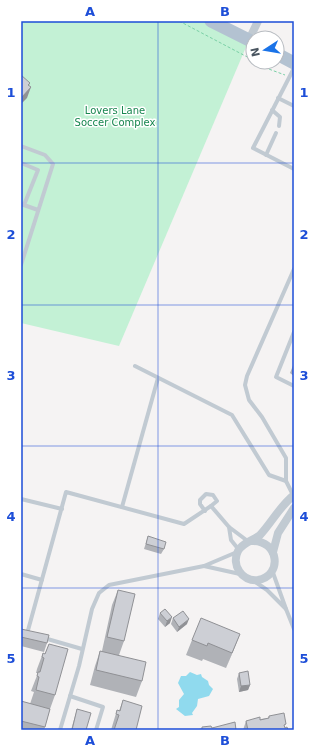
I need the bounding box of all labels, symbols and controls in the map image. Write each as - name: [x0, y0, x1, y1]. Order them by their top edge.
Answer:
- text: A: [85, 4, 95, 19]
- text: B: [220, 4, 230, 19]
- north arrow: [245, 30, 285, 70]
- text: N: [248, 46, 263, 58]
- text: 1: [6, 85, 16, 100]
- text: 1: [299, 85, 309, 100]
- park label: Lovers Lane Soccer Complex: [75, 105, 155, 128]
- text: 2: [6, 227, 16, 242]
- text: 2: [299, 227, 309, 242]
- text: 3: [6, 368, 16, 383]
- text: 3: [299, 368, 309, 383]
- text: 4: [6, 509, 16, 524]
- text: 4: [299, 509, 309, 524]
- text: 5: [6, 651, 16, 666]
- text: 5: [299, 651, 309, 666]
- text: A: [85, 733, 95, 748]
- text: B: [220, 733, 230, 748]

